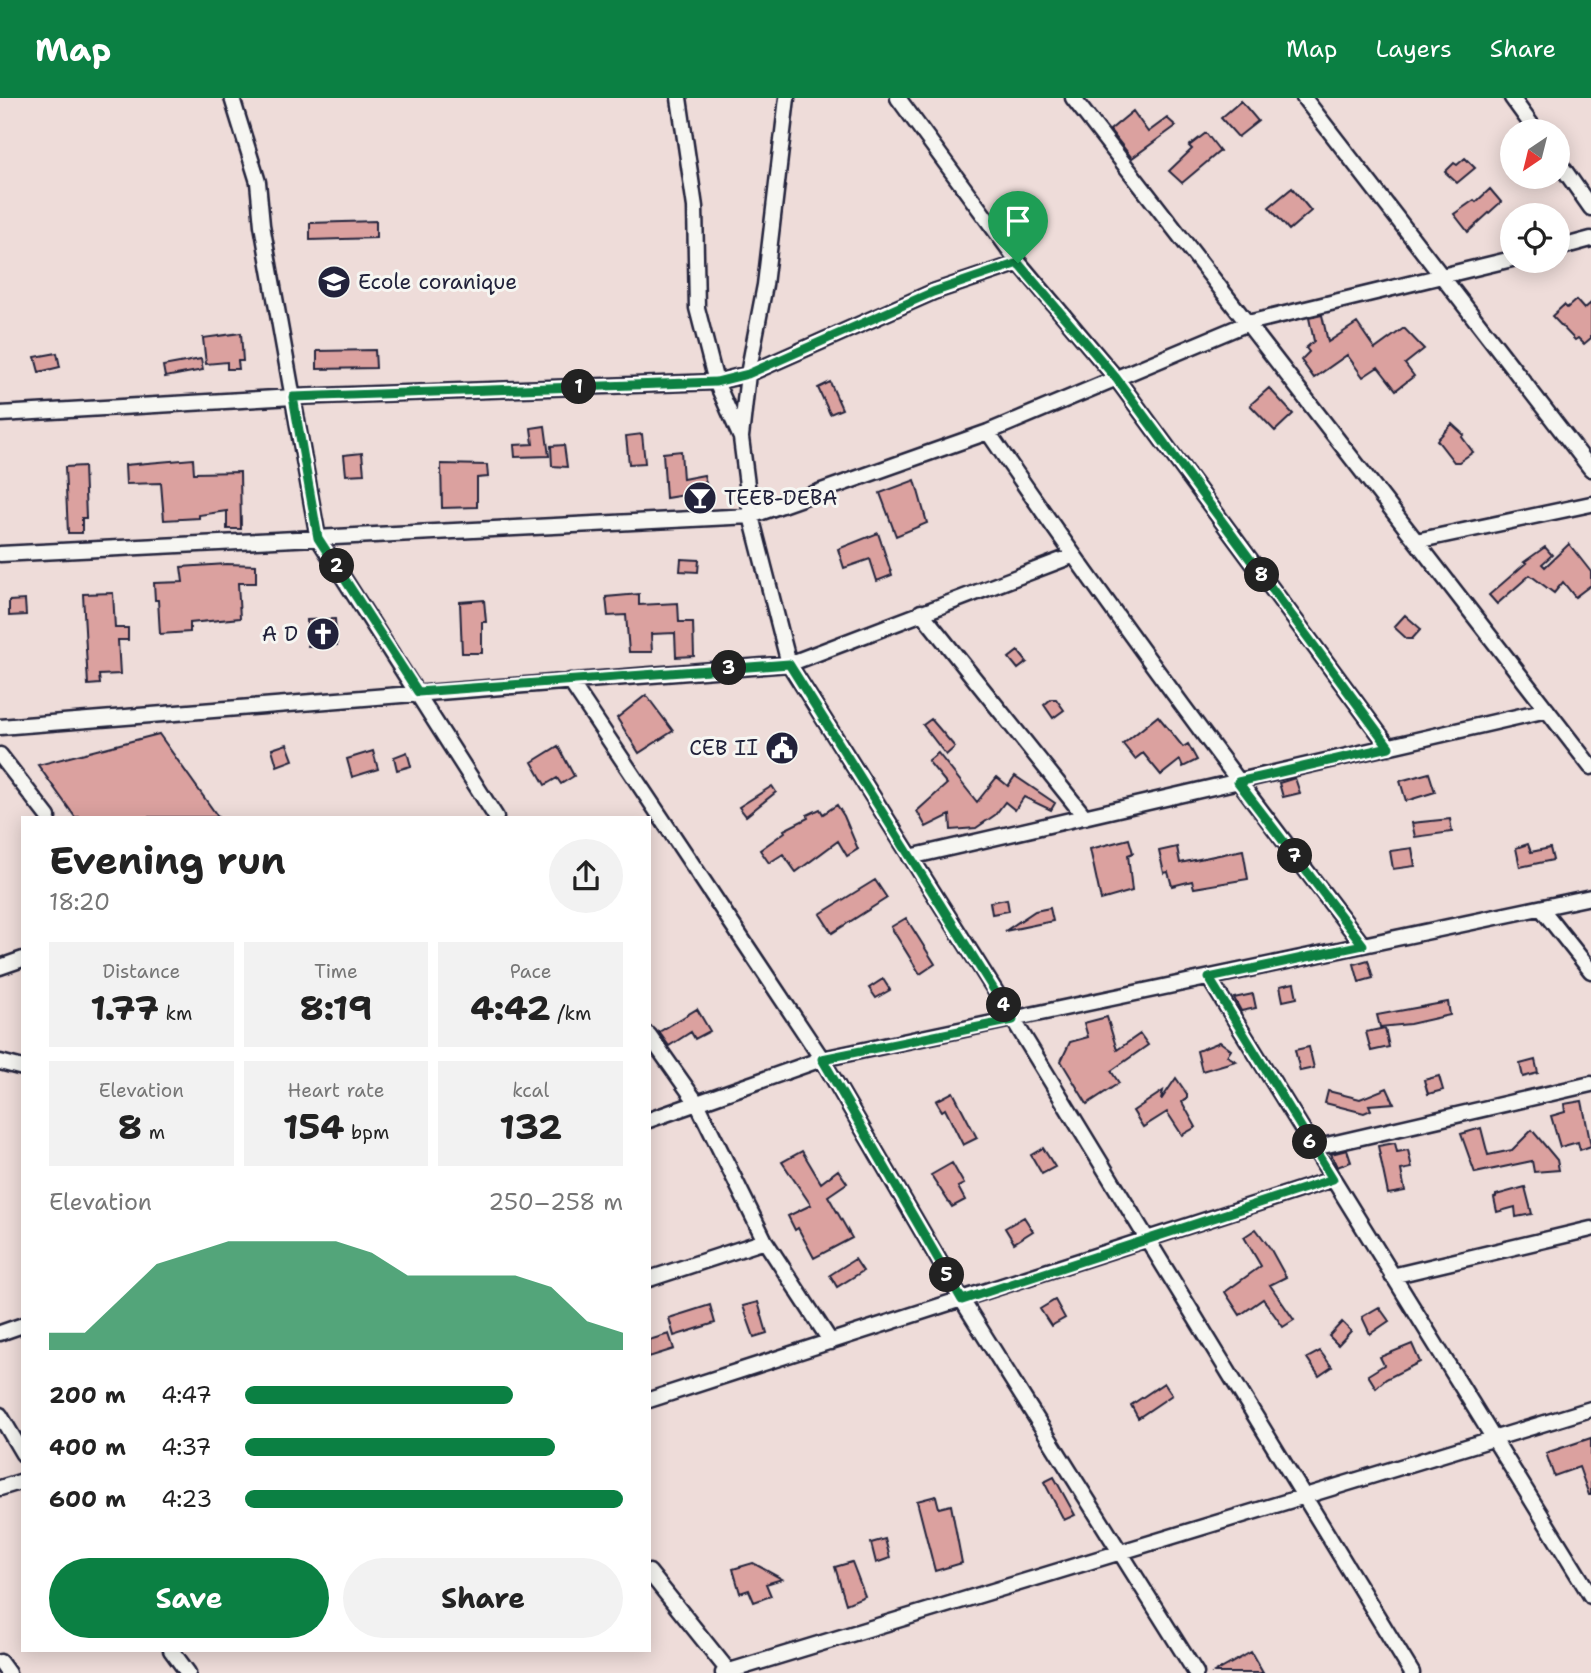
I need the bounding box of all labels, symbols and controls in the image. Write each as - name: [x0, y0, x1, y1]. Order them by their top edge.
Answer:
- text: Map: [35, 27, 111, 72]
- text: Map: [1286, 33, 1337, 65]
- text: Layers: [1375, 33, 1452, 65]
- text: Share: [1490, 33, 1556, 65]
- north arrow: [1500, 119, 1570, 189]
- map controls: [1500, 119, 1570, 273]
- pin: [988, 191, 1048, 263]
- icon: arrive: [999, 202, 1037, 240]
- button: locate: [1500, 203, 1570, 273]
- school or university icon: Ecole coranique: [315, 263, 353, 301]
- place label: Ecole coranique: [358, 268, 517, 296]
- pin: 1: [562, 370, 596, 404]
- text: 1: [574, 374, 583, 399]
- bar icon: TEEB-DEBA: [681, 479, 719, 517]
- place label: TEEB-DEBA: [724, 484, 837, 512]
- pin: 2: [320, 548, 354, 584]
- text: 2: [330, 553, 343, 578]
- pin: 8: [1244, 558, 1280, 592]
- text: 8: [1255, 562, 1268, 587]
- church icon: A D: [304, 615, 342, 653]
- place label: A D: [262, 620, 298, 648]
- pin: 3: [712, 650, 746, 686]
- text: 3: [722, 655, 735, 680]
- public building icon: CEB II: [763, 729, 801, 767]
- place label: CEB II: [689, 734, 758, 762]
- text: Evening run: [49, 835, 286, 886]
- pin: 7: [1278, 838, 1312, 874]
- button: share: [549, 839, 623, 913]
- text: 7: [1288, 843, 1301, 868]
- text: 18:20: [49, 887, 110, 917]
- text: Distance: [102, 959, 180, 984]
- text: Time: [314, 959, 358, 984]
- text: Pace: [510, 959, 552, 984]
- text: 1.77: [90, 984, 159, 1031]
- text: 8:19: [300, 984, 372, 1031]
- text: 4:42: [470, 984, 551, 1031]
- pin: 4: [986, 988, 1021, 1023]
- text: 4: [997, 992, 1010, 1017]
- text: km: [159, 1001, 192, 1026]
- text: /km: [551, 1001, 591, 1026]
- text: Elevation: [99, 1078, 184, 1103]
- text: Heart rate: [288, 1078, 384, 1103]
- text: kcal: [512, 1078, 549, 1103]
- text: 8: [118, 1103, 142, 1150]
- text: 154: [283, 1103, 345, 1150]
- text: 132: [499, 1103, 562, 1150]
- text: m: [142, 1120, 165, 1145]
- text: bpm: [345, 1120, 389, 1145]
- pin: 6: [1292, 1124, 1328, 1160]
- text: 6: [1303, 1129, 1316, 1154]
- text: Elevation: [49, 1187, 152, 1217]
- text: 250–258 m: [488, 1187, 623, 1217]
- pin: 5: [930, 1258, 964, 1292]
- text: 5: [941, 1262, 952, 1287]
- text: 200 m: [49, 1380, 126, 1410]
- text: 4:47: [161, 1380, 212, 1410]
- text: 400 m: [49, 1432, 126, 1462]
- text: 4:37: [161, 1432, 211, 1462]
- text: 600 m: [49, 1484, 126, 1514]
- text: 4:23: [161, 1484, 212, 1514]
- button: Save: [49, 1558, 329, 1638]
- button: Share: [343, 1558, 623, 1638]

